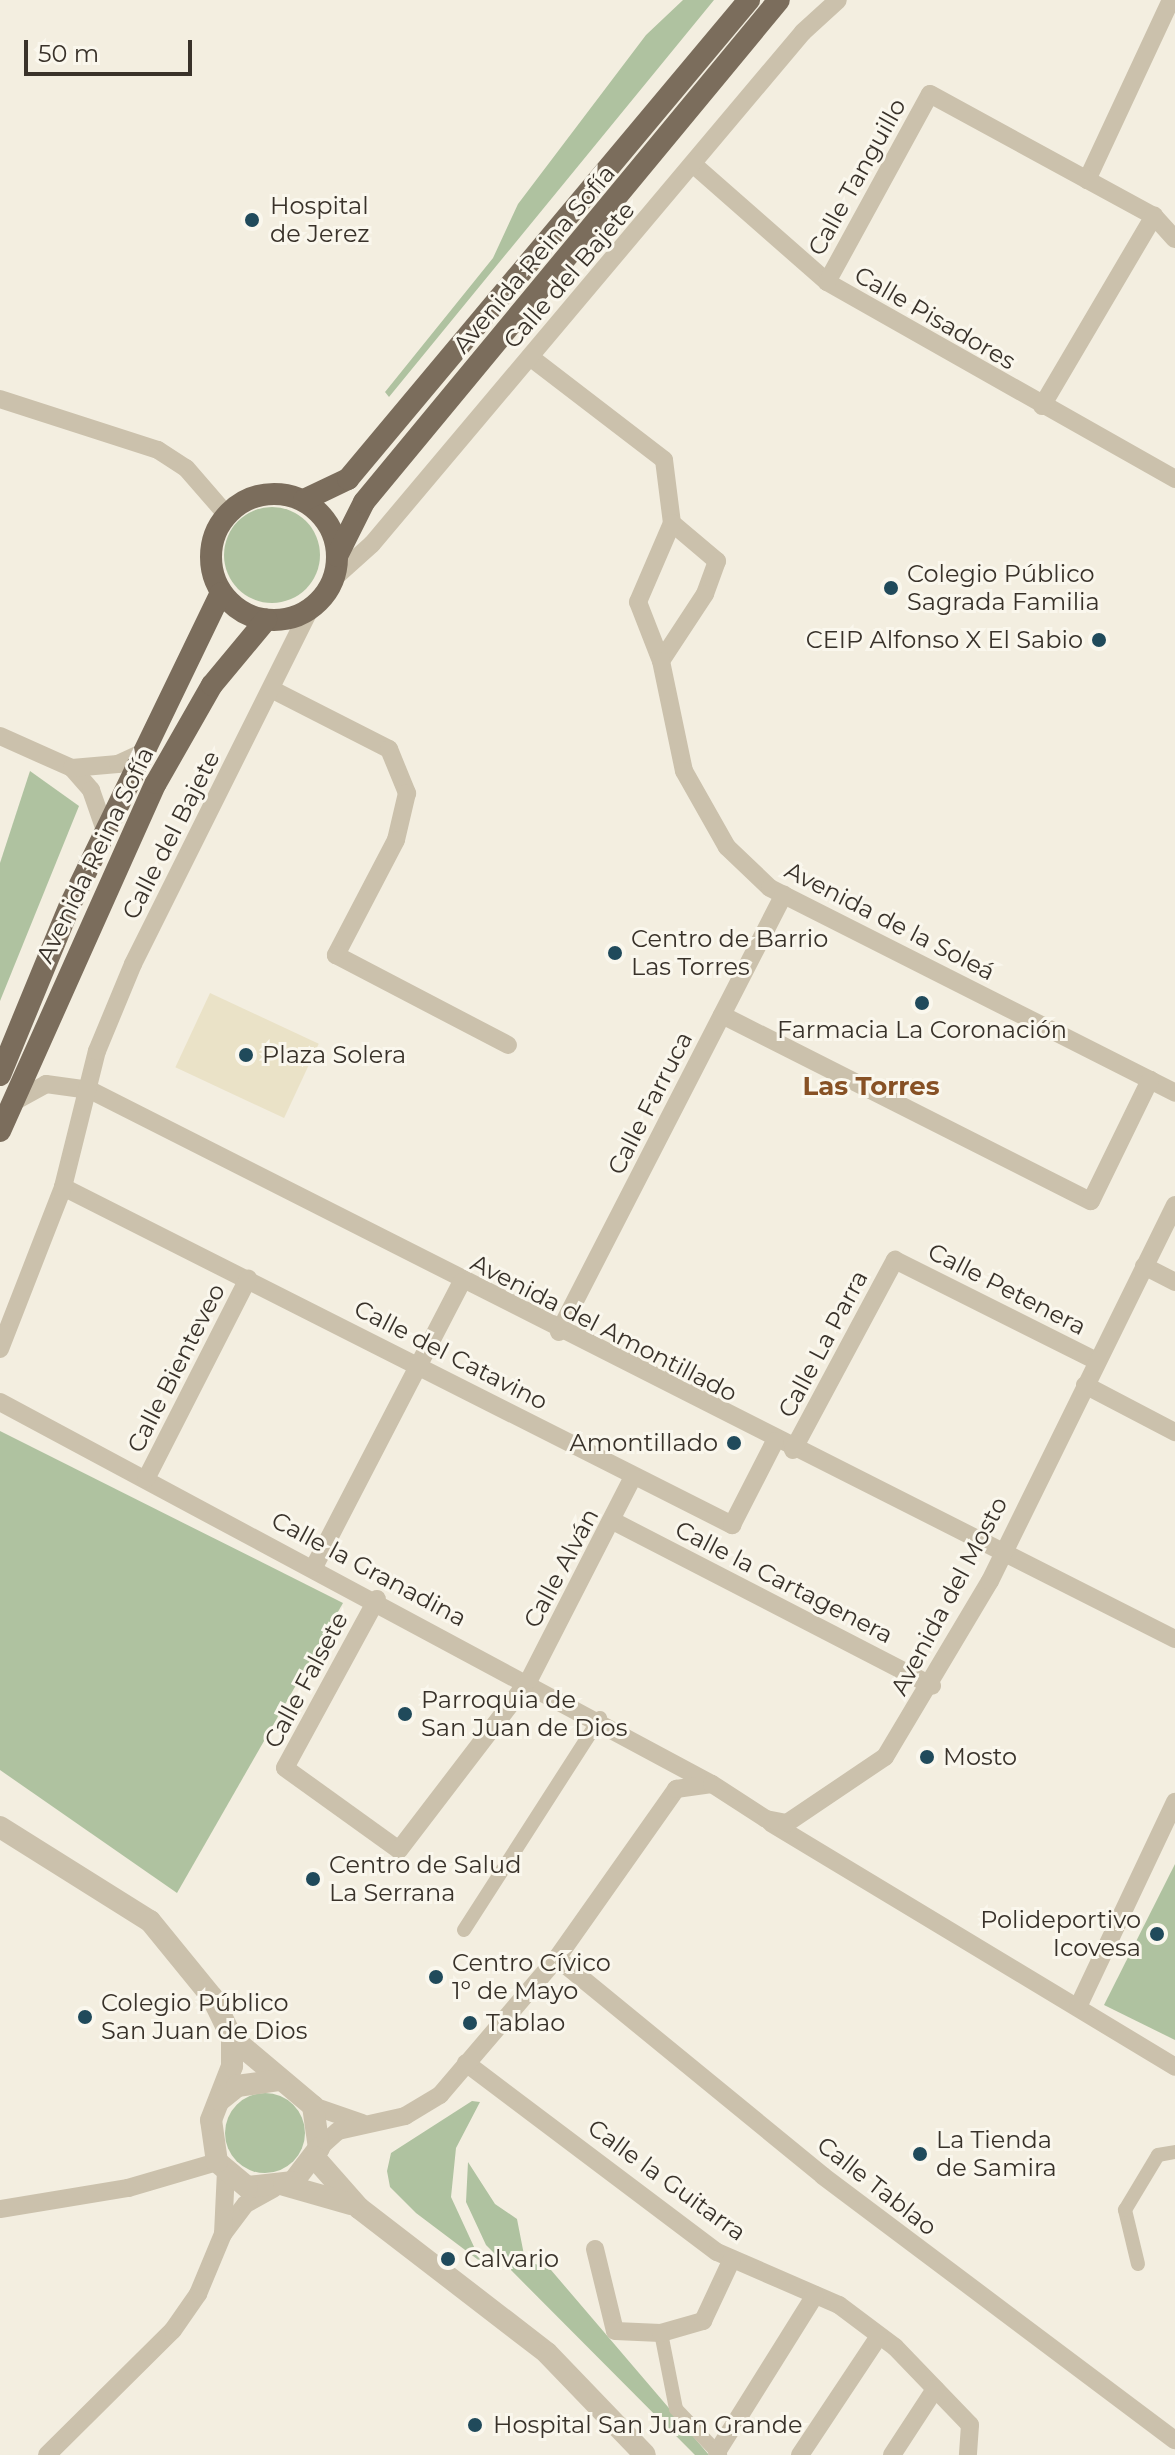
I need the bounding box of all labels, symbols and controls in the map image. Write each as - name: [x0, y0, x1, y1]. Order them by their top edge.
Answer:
- scale bar: [28, 24, 196, 74]
- text: 50 m: [38, 39, 99, 68]
- street label: Calle Tanguillo: [802, 93, 912, 261]
- street label: Avenida Reina Sofía: [447, 159, 621, 359]
- place label: Hospital de Jerez: [270, 192, 370, 248]
- street label: Calle del Bajete: [497, 196, 641, 354]
- marker: Hospital de Jerez: [241, 209, 263, 231]
- street label: Calle Pisadores: [849, 260, 1021, 376]
- place label: Colegio Público Sagrada Familia: [907, 560, 1100, 616]
- marker: Colegio Público Sagrada Familia: [882, 579, 900, 597]
- place label: CEIP Alfonso X El Sabio: [806, 626, 1083, 654]
- marker: CEIP Alfonso X El Sabio: [1090, 631, 1108, 649]
- street label: Avenida Reina Sofía: [30, 742, 160, 968]
- street label: Calle del Bajete: [116, 746, 226, 924]
- street label: Avenida de la Soleá: [780, 856, 1000, 986]
- place label: Centro de Barrio Las Torres: [631, 925, 828, 981]
- marker: Centro de Barrio Las Torres: [606, 944, 624, 962]
- marker: Farmacia La Coronación: [913, 994, 931, 1012]
- place label: Farmacia La Coronación: [777, 1016, 1067, 1044]
- street label: Calle Farruca: [602, 1027, 698, 1179]
- place label: Plaza Solera: [262, 1041, 406, 1069]
- marker: Plaza Solera: [237, 1046, 255, 1064]
- district label: Las Torres: [803, 1071, 939, 1103]
- street label: Calle Petenera: [923, 1237, 1091, 1341]
- street label: Avenida del Amontillado: [466, 1248, 742, 1408]
- street label: Calle La Parra: [772, 1265, 874, 1423]
- street label: Calle Bienteveo: [121, 1279, 231, 1457]
- street label: Calle del Catavino: [350, 1294, 552, 1416]
- place label: Amontillado: [569, 1429, 718, 1457]
- marker: Amontillado: [725, 1434, 743, 1452]
- street label: Avenida del Mosto: [884, 1492, 1014, 1700]
- street label: Calle Alván: [517, 1503, 605, 1633]
- street label: Calle la Granadina: [267, 1505, 471, 1633]
- street label: Calle la Cartagenera: [670, 1515, 898, 1649]
- street label: Calle Falsete: [258, 1607, 354, 1753]
- place label: Parroquia de San Juan de Dios: [421, 1686, 627, 1742]
- marker: Parroquia de San Juan de Dios: [396, 1705, 414, 1723]
- place label: Mosto: [943, 1743, 1017, 1771]
- marker: Mosto: [918, 1748, 936, 1766]
- place label: Centro de Salud La Serrana: [329, 1851, 521, 1907]
- marker: Centro de Salud La Serrana: [304, 1870, 322, 1888]
- place label: Polideportivo Icovesa: [980, 1906, 1141, 1962]
- marker: Polideportivo Icovesa: [1148, 1925, 1166, 1943]
- place label: Centro Cívico 1º de Mayo: [452, 1949, 611, 2005]
- marker: Centro Cívico 1º de Mayo: [427, 1968, 445, 1986]
- place label: Colegio Público San Juan de Dios: [101, 1989, 307, 2045]
- marker: Colegio Público San Juan de Dios: [76, 2008, 94, 2026]
- place label: Tablao: [486, 2009, 565, 2037]
- marker: Tablao: [461, 2014, 479, 2032]
- street label: Calle la Guitarra: [582, 2113, 752, 2247]
- place label: La Tienda de Samira: [936, 2126, 1057, 2182]
- street label: Calle Tablao: [811, 2130, 943, 2242]
- marker: La Tienda de Samira: [911, 2145, 929, 2163]
- place label: Calvario: [464, 2245, 559, 2273]
- marker: Calvario: [439, 2250, 457, 2268]
- place label: Hospital San Juan Grande: [493, 2411, 803, 2439]
- marker: Hospital San Juan Grande: [464, 2414, 486, 2436]

